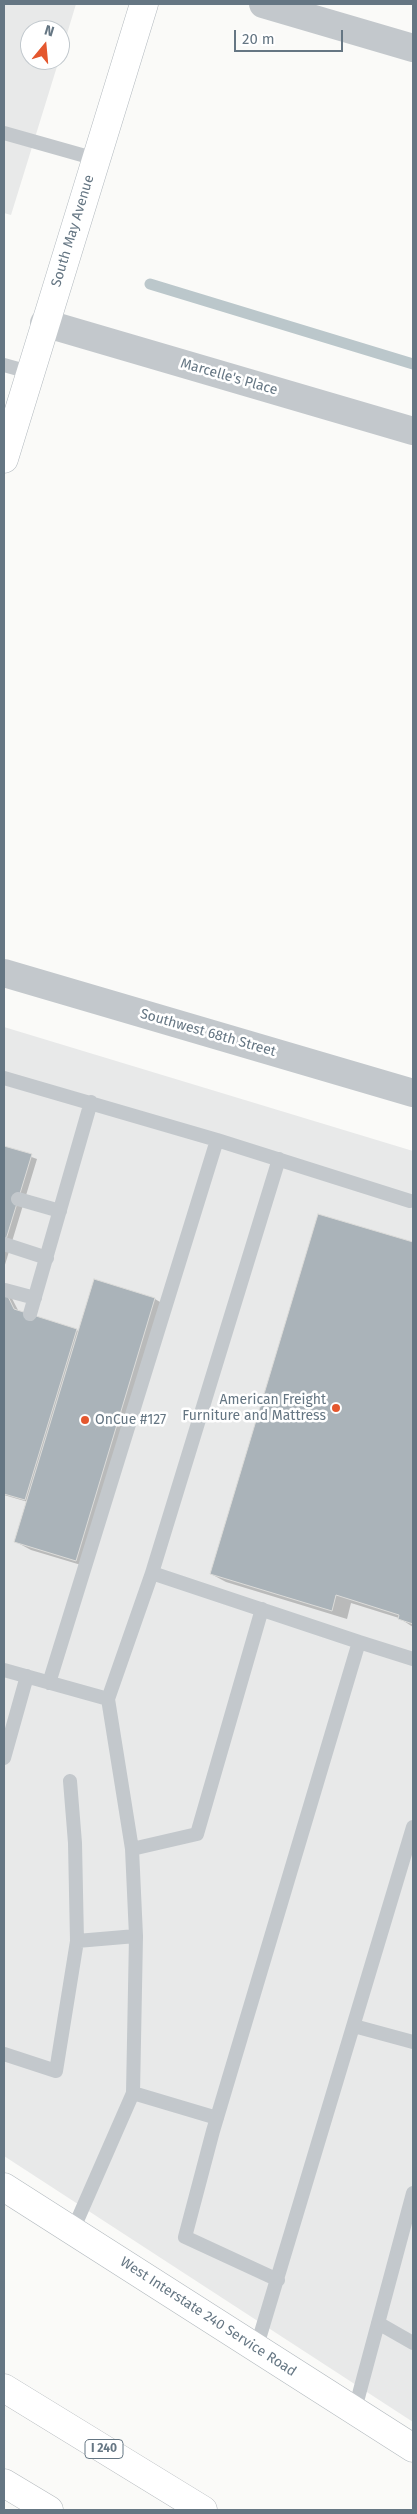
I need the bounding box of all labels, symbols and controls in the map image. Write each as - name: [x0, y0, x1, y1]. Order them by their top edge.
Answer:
- north arrow: [20, 20, 70, 70]
- scale bar: [237, 20, 346, 52]
- text: N: [42, 22, 56, 41]
- text: 20 m: [242, 30, 275, 48]
- street label: South May Avenue: [48, 173, 98, 289]
- street label: Marcelle's Place: [179, 355, 279, 399]
- street label: Southwest 68th Street: [138, 1006, 278, 1060]
- place label: American Freight Furniture and Mattress: [182, 1392, 326, 1424]
- marker: American Freight Furniture and Mattress: [330, 1402, 342, 1414]
- place label: OnCue #127: [95, 1412, 166, 1428]
- marker: OnCue #127: [79, 1414, 91, 1426]
- street label: West Interstate 240 Service Road: [117, 2254, 299, 2380]
- road number: I 240: [85, 2440, 123, 2458]

